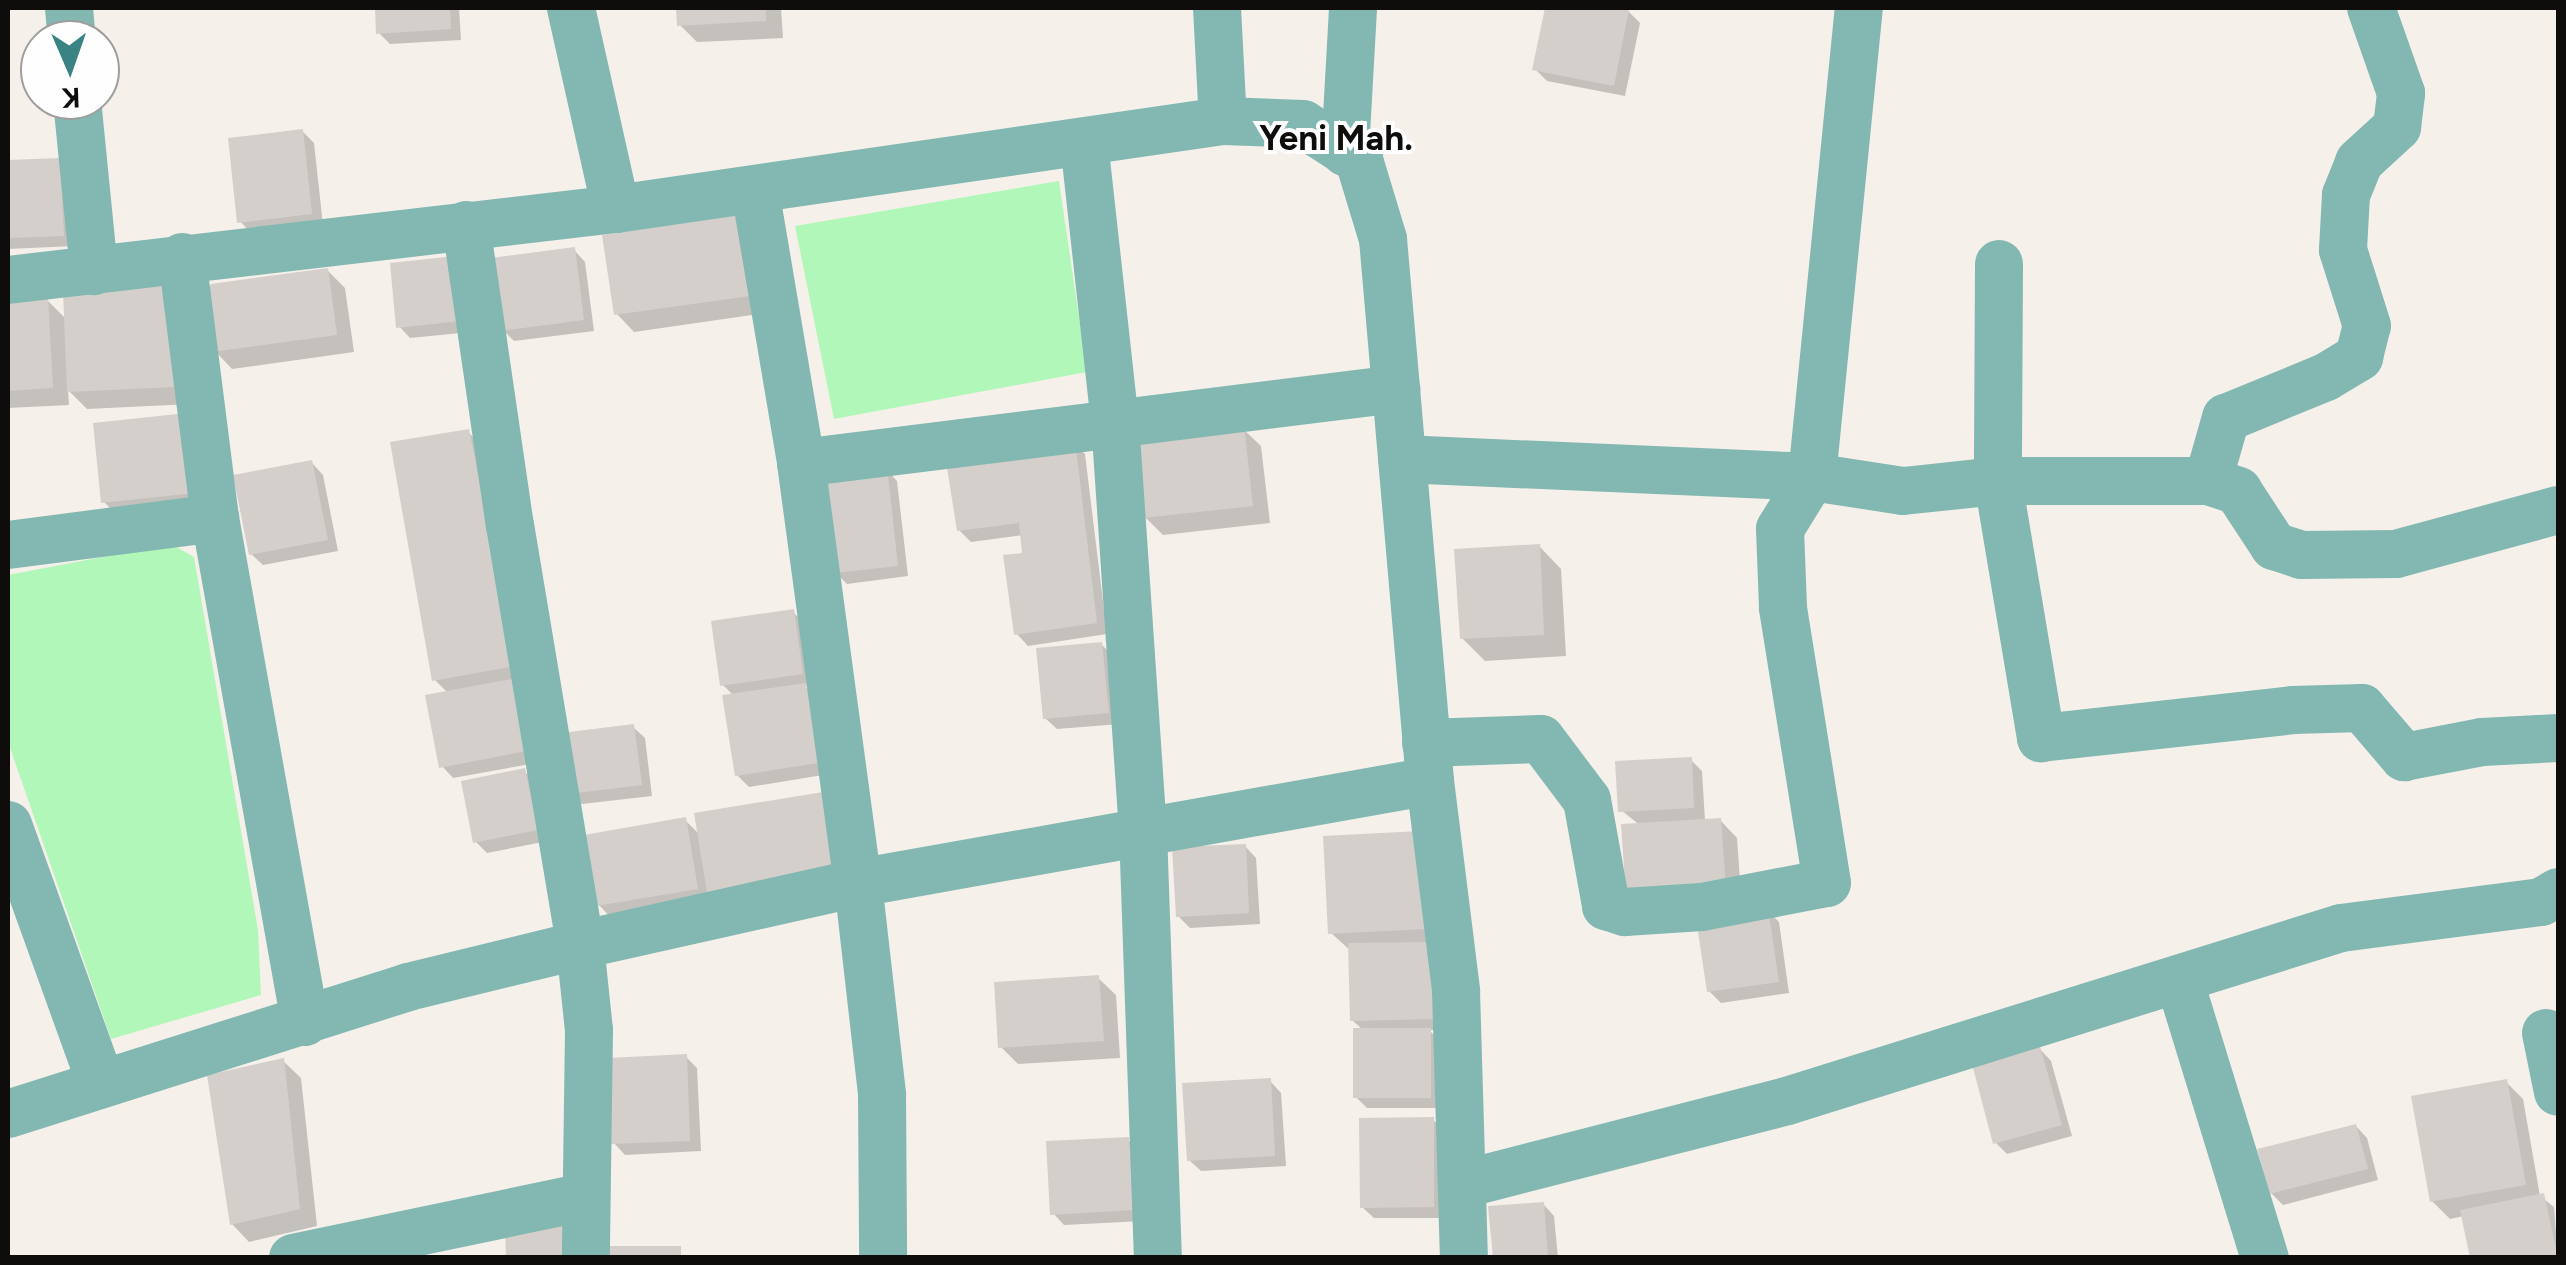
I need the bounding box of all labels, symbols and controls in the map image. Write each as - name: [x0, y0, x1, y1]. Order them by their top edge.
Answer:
- north arrow: [20, 20, 120, 120]
- text: K: [61, 81, 81, 115]
- district label: Yeni Mah.: [1259, 117, 1413, 159]

